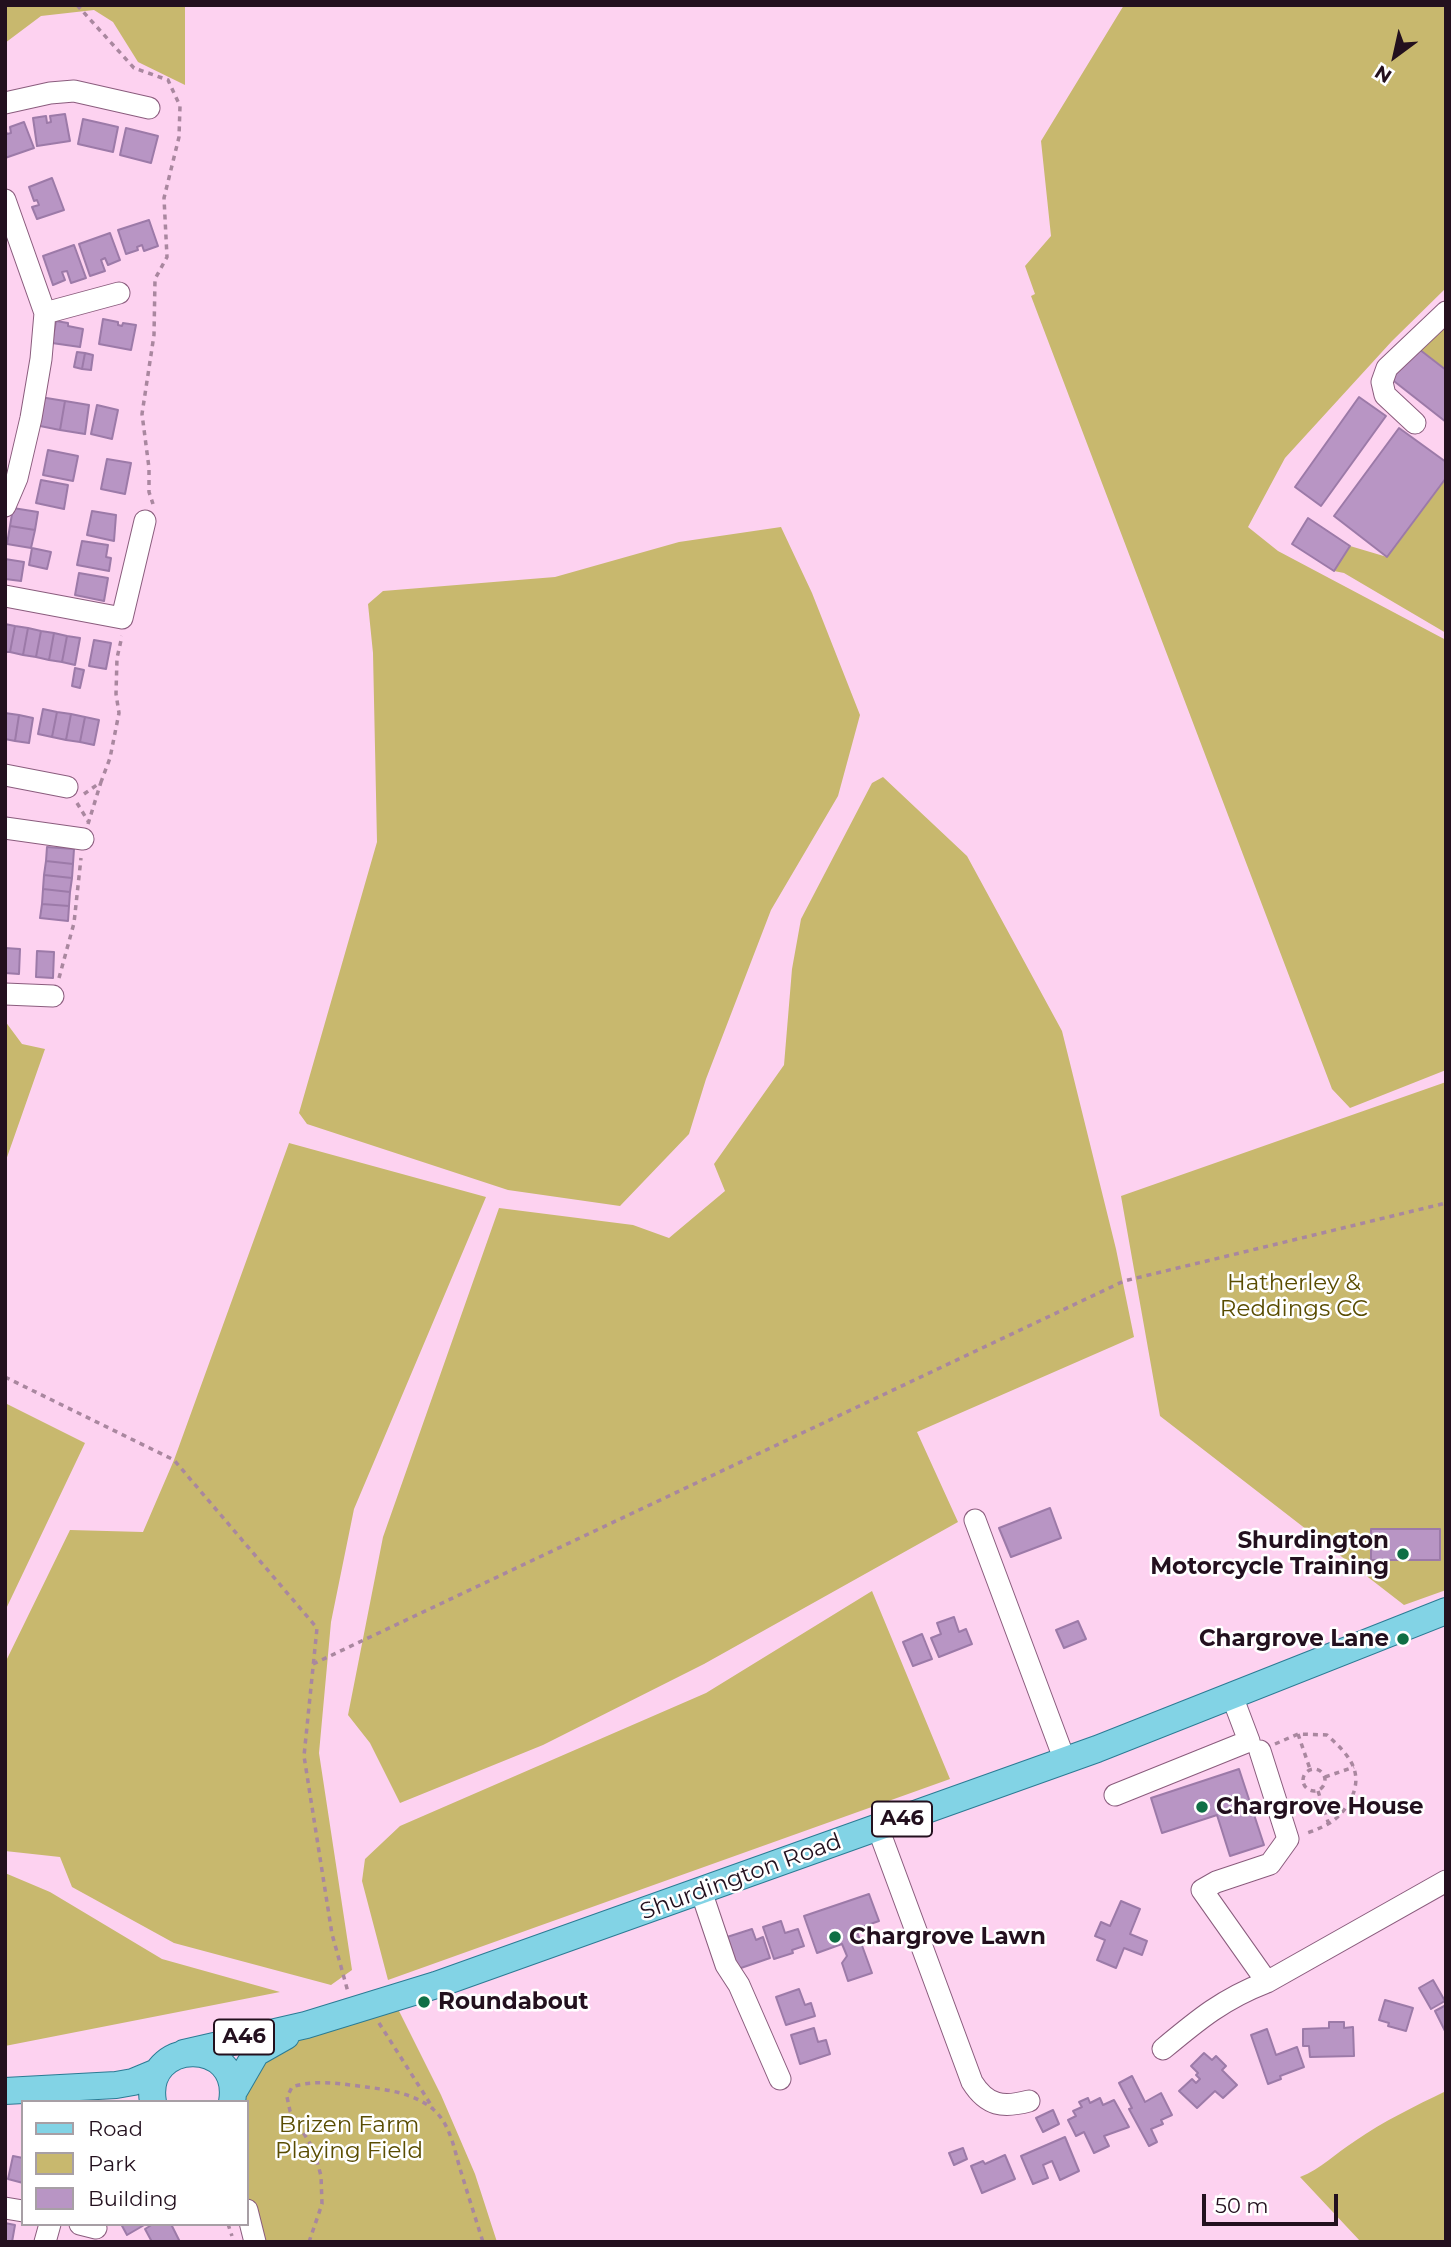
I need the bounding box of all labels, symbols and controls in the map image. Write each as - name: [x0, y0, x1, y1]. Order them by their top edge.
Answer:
- north arrow: [1360, 21, 1430, 91]
- text: N: [1371, 60, 1396, 88]
- park label: Hatherley & Reddings CC: [1220, 1269, 1368, 1323]
- place label: Shurdington Motorcycle Training: [1150, 1527, 1389, 1581]
- marker: Shurdington Motorcycle Training: [1395, 1546, 1411, 1562]
- place label: Chargrove Lane: [1199, 1625, 1389, 1653]
- marker: Chargrove Lane: [1395, 1631, 1411, 1647]
- place label: Chargrove House: [1216, 1793, 1424, 1821]
- marker: Chargrove House: [1194, 1799, 1210, 1815]
- road number: A46: [872, 1801, 932, 1836]
- street label: Shurdington Road: [637, 1828, 845, 1926]
- place label: Chargrove Lawn: [849, 1923, 1046, 1951]
- marker: Chargrove Lawn: [827, 1929, 843, 1945]
- place label: Roundabout: [438, 1988, 589, 2016]
- marker: Roundabout: [416, 1994, 432, 2010]
- road number: A46: [214, 2020, 274, 2054]
- legend: [21, 2100, 248, 2226]
- park label: Brizen Farm Playing Field: [275, 2111, 423, 2165]
- text: Road: [88, 2116, 143, 2141]
- text: Park: [88, 2151, 136, 2176]
- scale bar: [1206, 2180, 1342, 2224]
- text: Building: [88, 2186, 178, 2211]
- text: 50 m: [1215, 2193, 1269, 2218]

